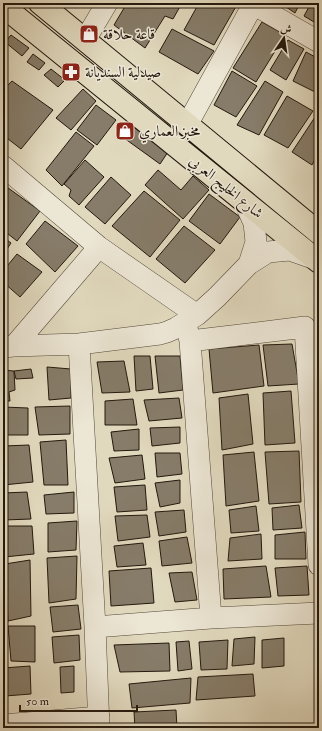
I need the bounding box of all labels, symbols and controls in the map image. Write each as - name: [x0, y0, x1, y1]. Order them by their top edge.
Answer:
- north arrow: [264, 18, 304, 58]
- text: ش: [279, 21, 293, 36]
- shop icon: قاعة حلاقة: [78, 23, 100, 45]
- place label: قاعة حلاقة: [103, 25, 155, 44]
- pharmacy icon: صيدلية السنديانة: [60, 61, 82, 83]
- place label: صيدلية السنديانة: [85, 63, 161, 82]
- shop icon: مخبز العماري: [114, 120, 136, 142]
- place label: مخبز العماري: [139, 122, 200, 143]
- street label: شارع الخليج العربي: [183, 151, 267, 226]
- scale bar: [20, 687, 137, 713]
- text: 50 m: [26, 694, 50, 709]

